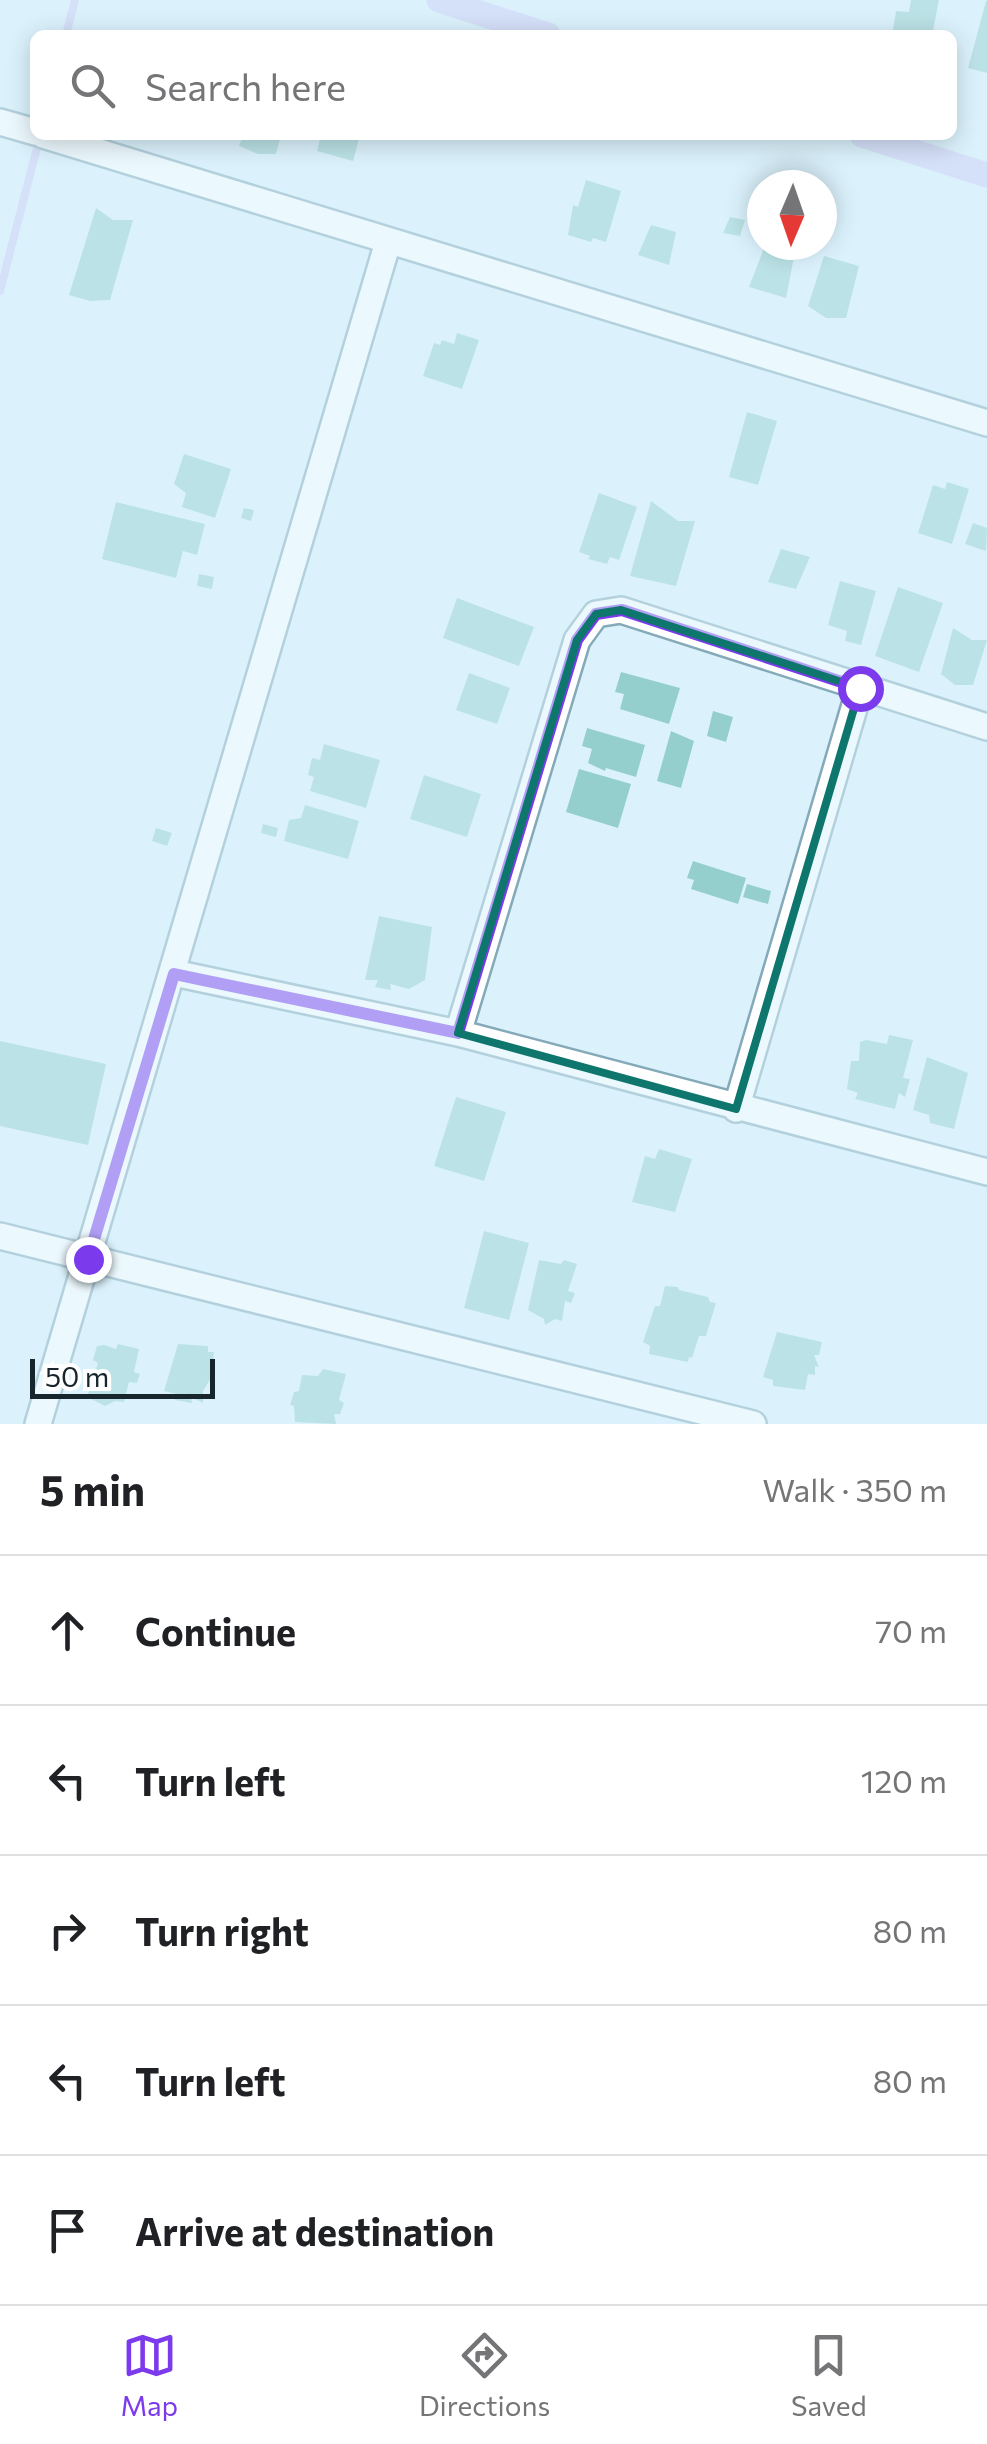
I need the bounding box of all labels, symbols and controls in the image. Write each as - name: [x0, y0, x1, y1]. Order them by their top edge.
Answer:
- search box: [30, 30, 957, 140]
- icon: search: [65, 58, 120, 113]
- text: Search here: [145, 62, 346, 109]
- north arrow: [747, 170, 837, 260]
- route start: [838, 666, 884, 712]
- route end: [66, 1237, 112, 1283]
- scale bar: [30, 1354, 215, 1398]
- text: 50 m: [45, 1359, 109, 1393]
- text: 5 min: [40, 1463, 145, 1515]
- text: Walk · 350 m: [762, 1469, 947, 1509]
- icon: ahead: [40, 1603, 95, 1658]
- text: Continue: [135, 1607, 296, 1654]
- text: 70 m: [875, 1610, 947, 1650]
- icon: left: [40, 1753, 95, 1808]
- text: Turn left: [135, 1757, 286, 1804]
- text: 120 m: [861, 1760, 947, 1800]
- icon: right: [40, 1903, 95, 1958]
- text: Turn right: [135, 1907, 309, 1954]
- text: 80 m: [873, 1910, 947, 1950]
- icon: left: [40, 2053, 95, 2108]
- text: Turn left: [135, 2057, 286, 2104]
- text: 80 m: [873, 2060, 947, 2100]
- icon: arrive: [40, 2203, 95, 2258]
- text: Arrive at destination: [135, 2207, 494, 2254]
- tab: Map: [120, 2328, 178, 2422]
- tab: Directions: [419, 2328, 550, 2422]
- tab: Saved: [791, 2328, 867, 2422]

